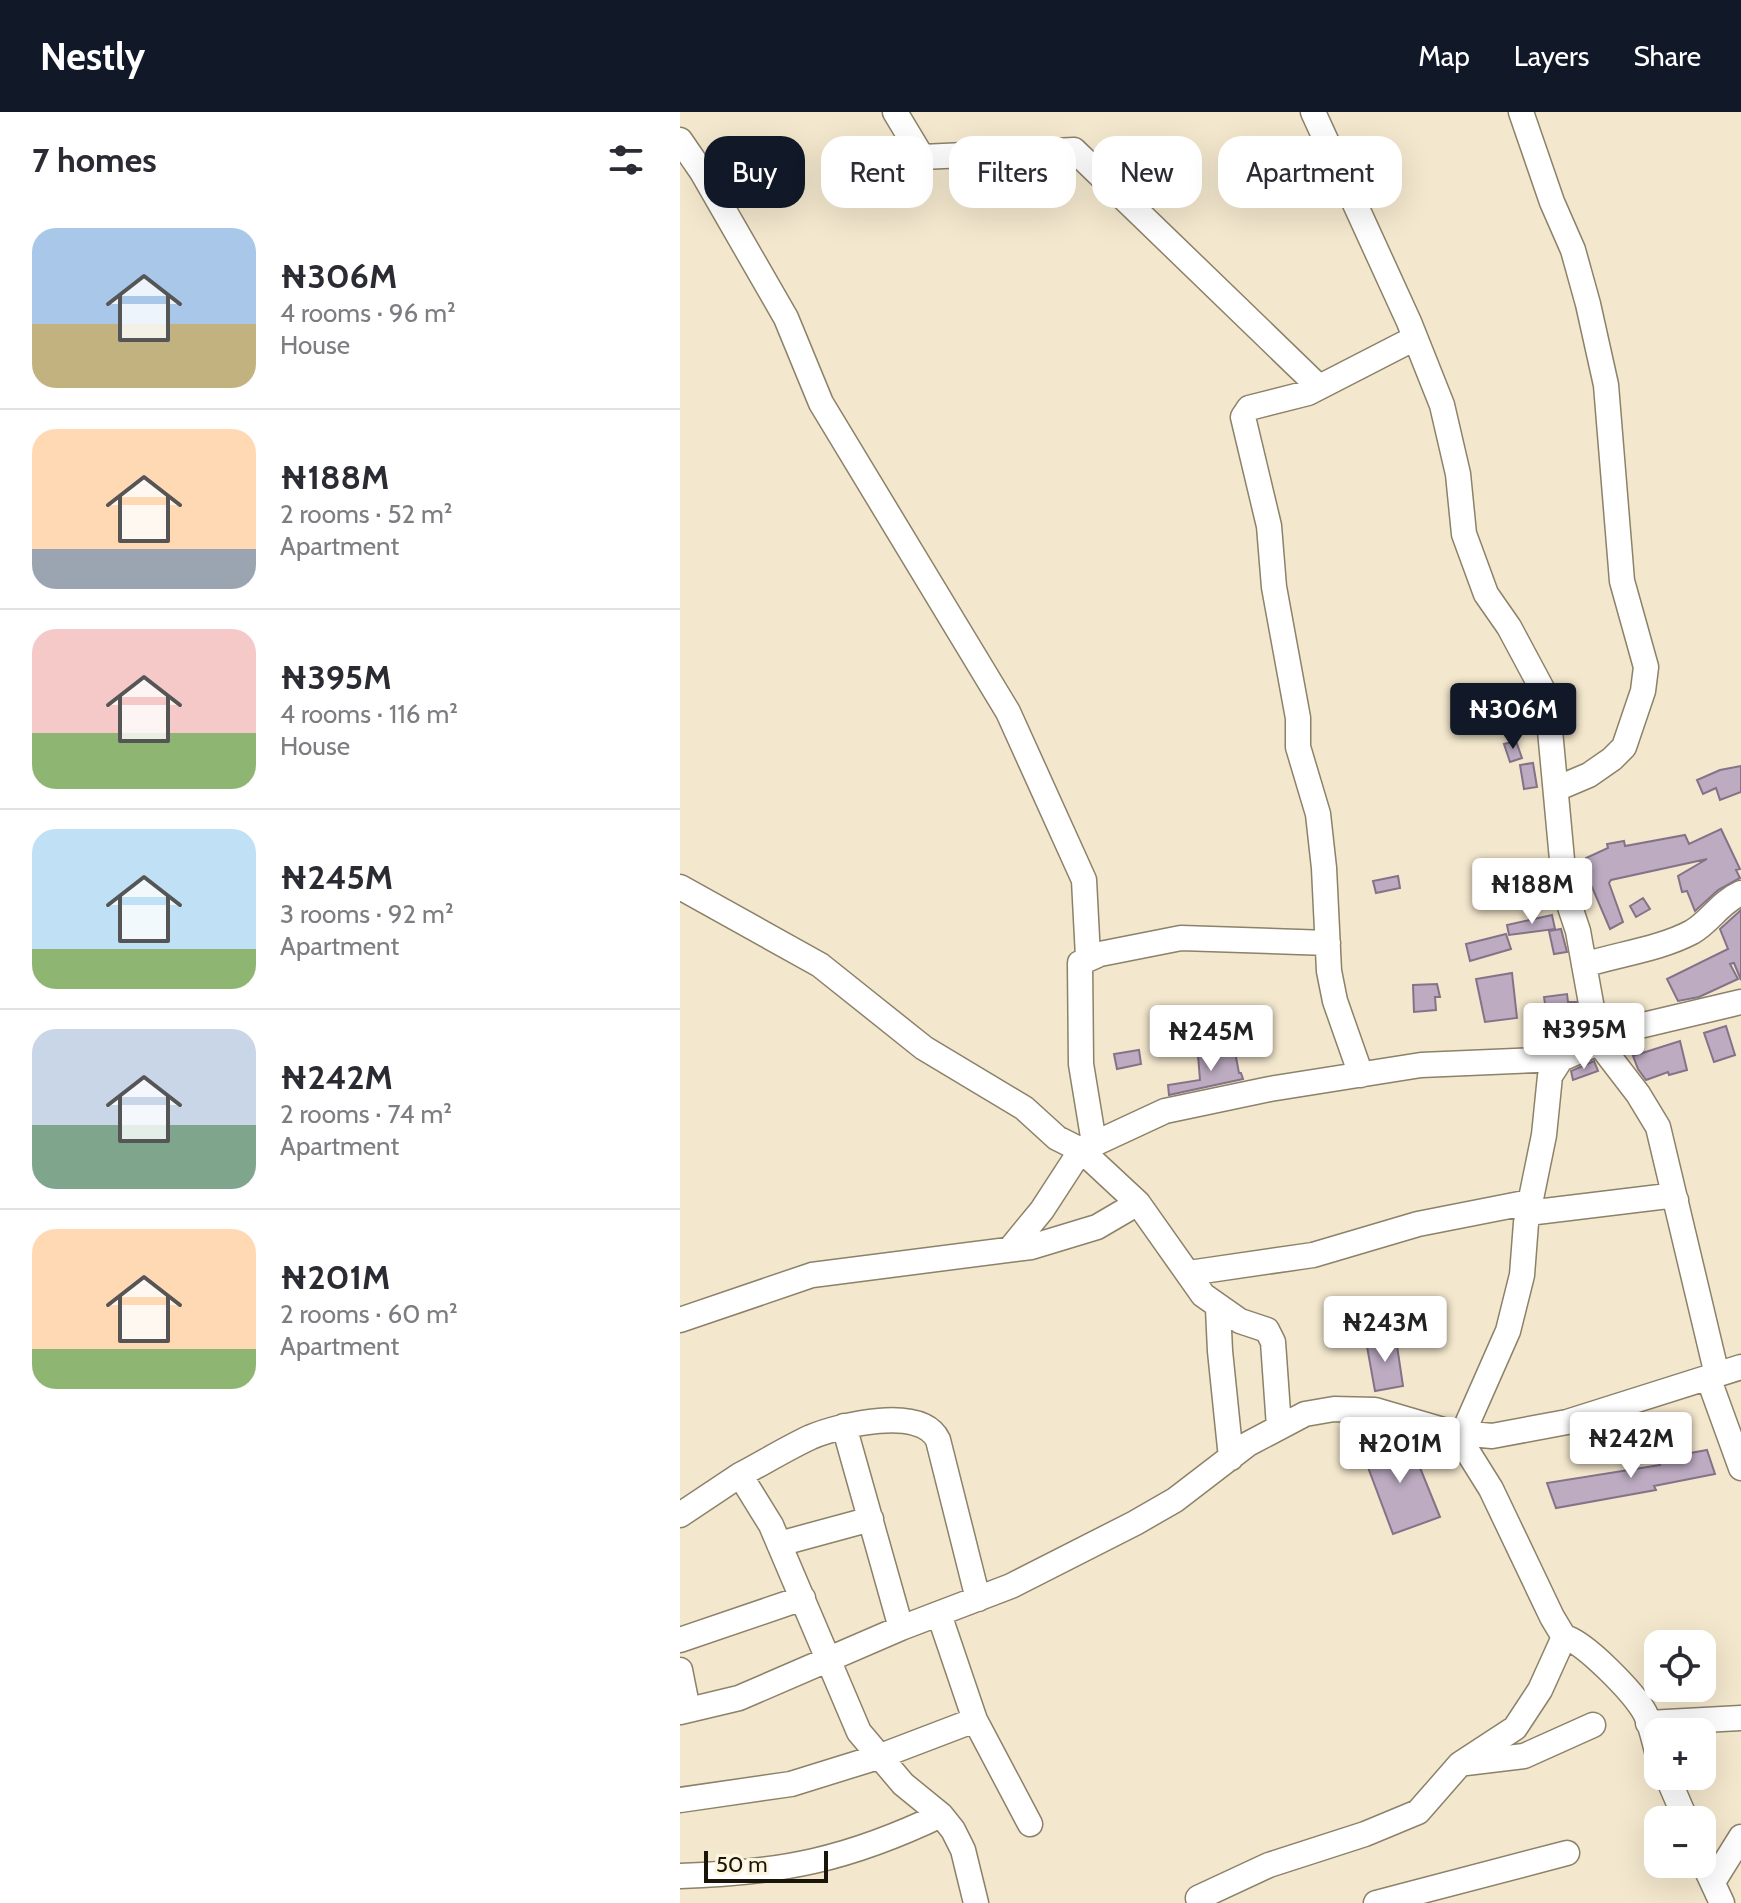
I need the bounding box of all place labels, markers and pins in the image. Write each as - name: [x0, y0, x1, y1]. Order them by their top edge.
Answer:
- pin: ₦306M: [1457, 683, 1569, 751]
- pin: ₦188M: [1476, 858, 1588, 926]
- pin: ₦395M: [1528, 1003, 1640, 1071]
- pin: ₦245M: [1155, 1005, 1267, 1073]
- pin: ₦243M: [1329, 1296, 1441, 1364]
- pin: ₦242M: [1575, 1412, 1687, 1480]
- pin: ₦201M: [1344, 1417, 1456, 1485]

